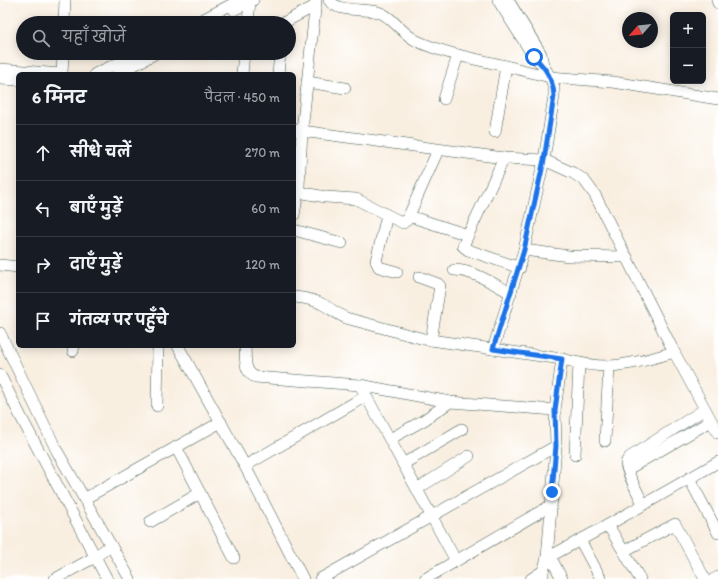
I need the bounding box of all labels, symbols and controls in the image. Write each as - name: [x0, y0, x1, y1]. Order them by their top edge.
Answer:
- north arrow: [622, 12, 658, 48]
- map controls: [670, 12, 706, 84]
- button: +: [670, 12, 706, 48]
- search box: [16, 16, 296, 60]
- icon: search: [30, 27, 52, 49]
- text: यहाँ खोजें: [62, 28, 126, 46]
- route start: [525, 48, 543, 66]
- button: −: [670, 48, 706, 84]
- text: 6 मिनट: [32, 87, 86, 107]
- text: पैदल · 450 m: [204, 90, 280, 105]
- icon: ahead: [32, 142, 54, 164]
- text: सीधे चलें: [70, 143, 131, 161]
- text: 270 m: [245, 145, 280, 160]
- icon: left: [32, 198, 54, 220]
- text: बाएँ मुड़ें: [70, 199, 122, 217]
- text: 60 m: [251, 201, 280, 216]
- icon: right: [32, 254, 54, 276]
- text: दाएँ मुड़ें: [70, 255, 122, 273]
- text: 120 m: [245, 257, 280, 272]
- icon: arrive: [32, 310, 54, 332]
- text: गंतव्य पर पहुँचे: [70, 311, 168, 329]
- route end: [543, 483, 561, 501]

